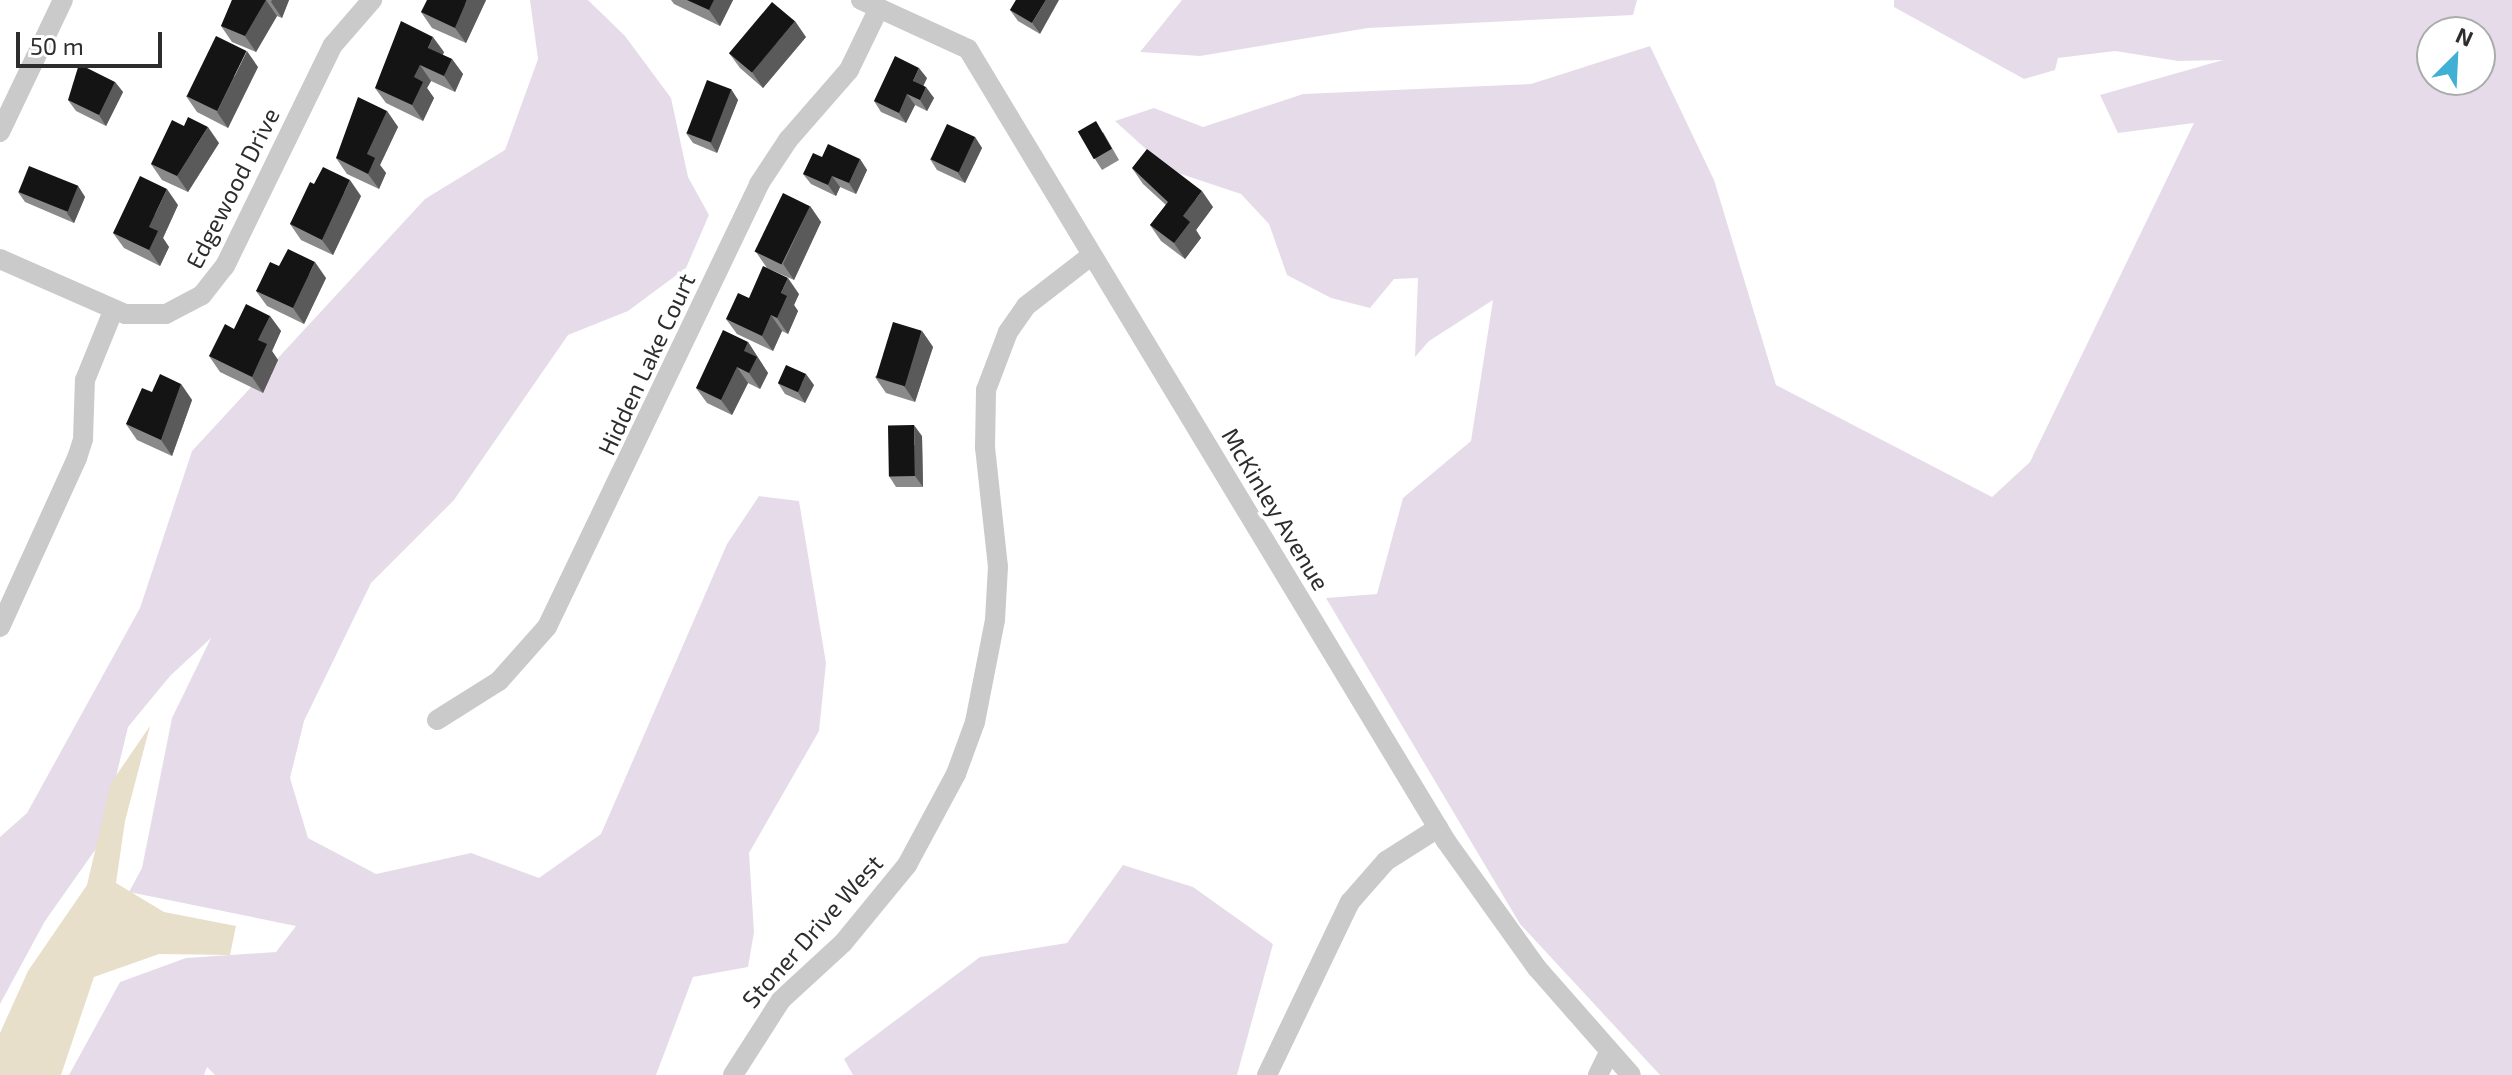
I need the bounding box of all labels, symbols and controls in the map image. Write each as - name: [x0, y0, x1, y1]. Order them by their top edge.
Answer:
- scale bar: [20, 16, 166, 66]
- north arrow: [2416, 16, 2496, 96]
- text: N: [2452, 21, 2477, 51]
- text: 50 m: [30, 31, 84, 60]
- street label: Edgewood Drive: [179, 103, 285, 273]
- street label: Hidden Lake Court: [591, 269, 701, 459]
- street label: McKinley Avenue: [1216, 422, 1336, 596]
- street label: Stoner Drive West: [735, 848, 889, 1014]

